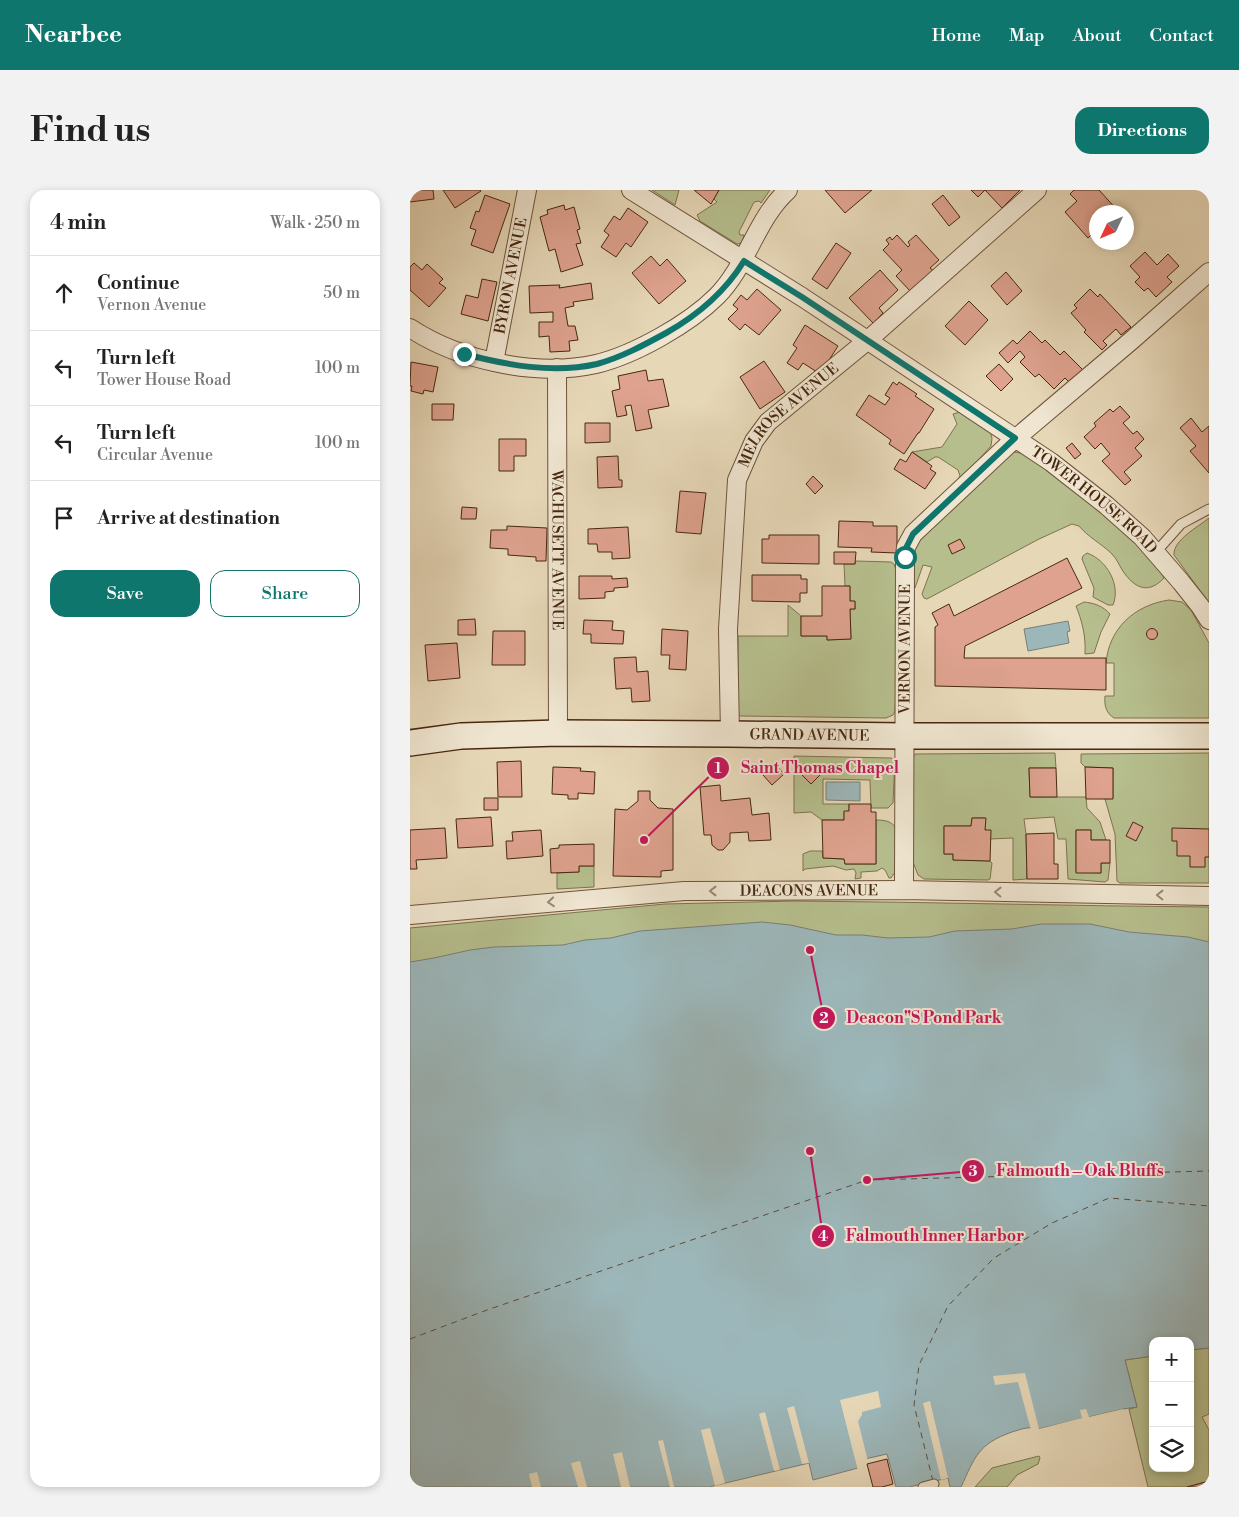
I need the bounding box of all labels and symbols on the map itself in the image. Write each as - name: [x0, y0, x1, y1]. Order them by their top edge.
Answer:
- north arrow: [1089, 205, 1134, 250]
- street label: BYRON AVENUE: [490, 216, 531, 336]
- route end: [453, 343, 476, 366]
- street label: MELROSE AVENUE: [734, 359, 843, 470]
- street label: TOWER HOUSE ROAD: [1028, 442, 1162, 558]
- street label: WACHUSETT AVENUE: [548, 469, 567, 630]
- route start: [894, 546, 917, 569]
- street label: VERNON AVENUE: [895, 584, 914, 715]
- street label: GRAND AVENUE: [749, 725, 869, 745]
- callout: Saint Thomas Chapel: [706, 752, 909, 783]
- text: Saint Thomas Chapel: [741, 758, 900, 778]
- text: 1: [714, 759, 722, 778]
- street label: DEACONS AVENUE: [740, 881, 878, 900]
- one-way arrow: [709, 886, 716, 896]
- one-way arrow: [994, 887, 1002, 897]
- one-way arrow: [1156, 890, 1164, 900]
- one-way arrow: [547, 897, 555, 908]
- callout: Deacon"S Pond Park: [811, 1002, 1012, 1033]
- text: Deacon"S Pond Park: [846, 1008, 1003, 1028]
- text: 2: [819, 1009, 829, 1028]
- callout: Falmouth – Oak Bluffs: [961, 1155, 1173, 1186]
- text: Falmouth – Oak Bluffs: [996, 1161, 1164, 1181]
- text: 3: [968, 1162, 978, 1181]
- callout: Falmouth Inner Harbor: [811, 1220, 1034, 1251]
- text: Falmouth Inner Harbor: [846, 1226, 1024, 1246]
- text: 4: [818, 1227, 828, 1246]

